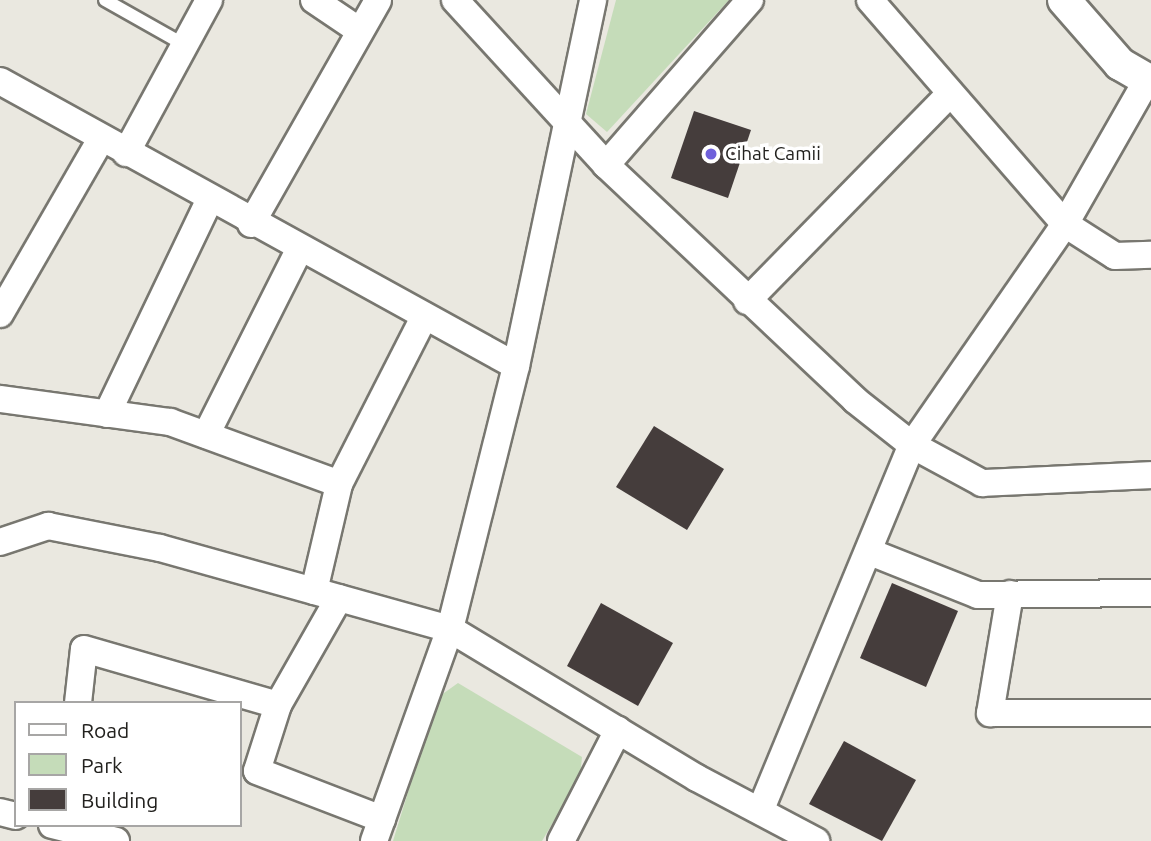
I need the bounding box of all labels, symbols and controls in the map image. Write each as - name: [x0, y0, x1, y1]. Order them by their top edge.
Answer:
- place label: Cihat Camii: [725, 143, 821, 165]
- marker: Cihat Camii: [703, 146, 719, 162]
- legend: [14, 701, 242, 827]
- text: Road: [81, 718, 129, 742]
- text: Park: [81, 753, 123, 777]
- text: Building: [81, 788, 158, 812]

